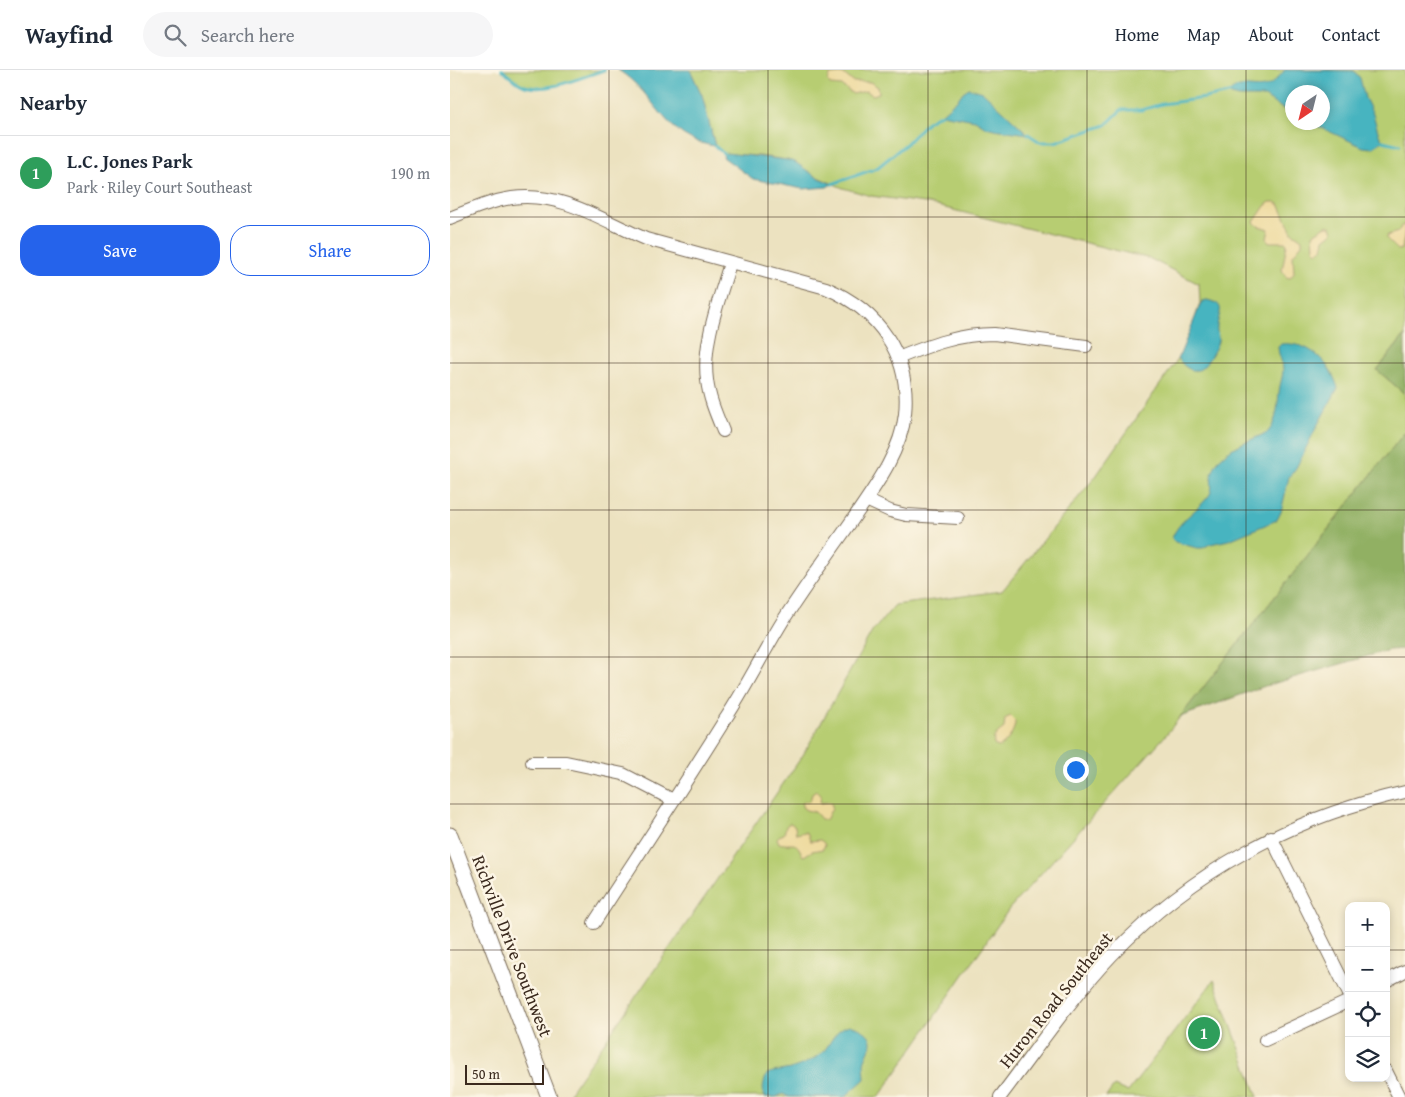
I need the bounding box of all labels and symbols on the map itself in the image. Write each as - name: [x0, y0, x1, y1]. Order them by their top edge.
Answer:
- north arrow: [1285, 85, 1330, 130]
- your location: [1063, 757, 1089, 783]
- street label: Richville Drive Southwest: [465, 851, 560, 1041]
- street label: Huron Road Southeast: [992, 925, 1119, 1074]
- pin: 1: [1188, 1014, 1220, 1052]
- scale bar: [465, 1062, 544, 1085]

